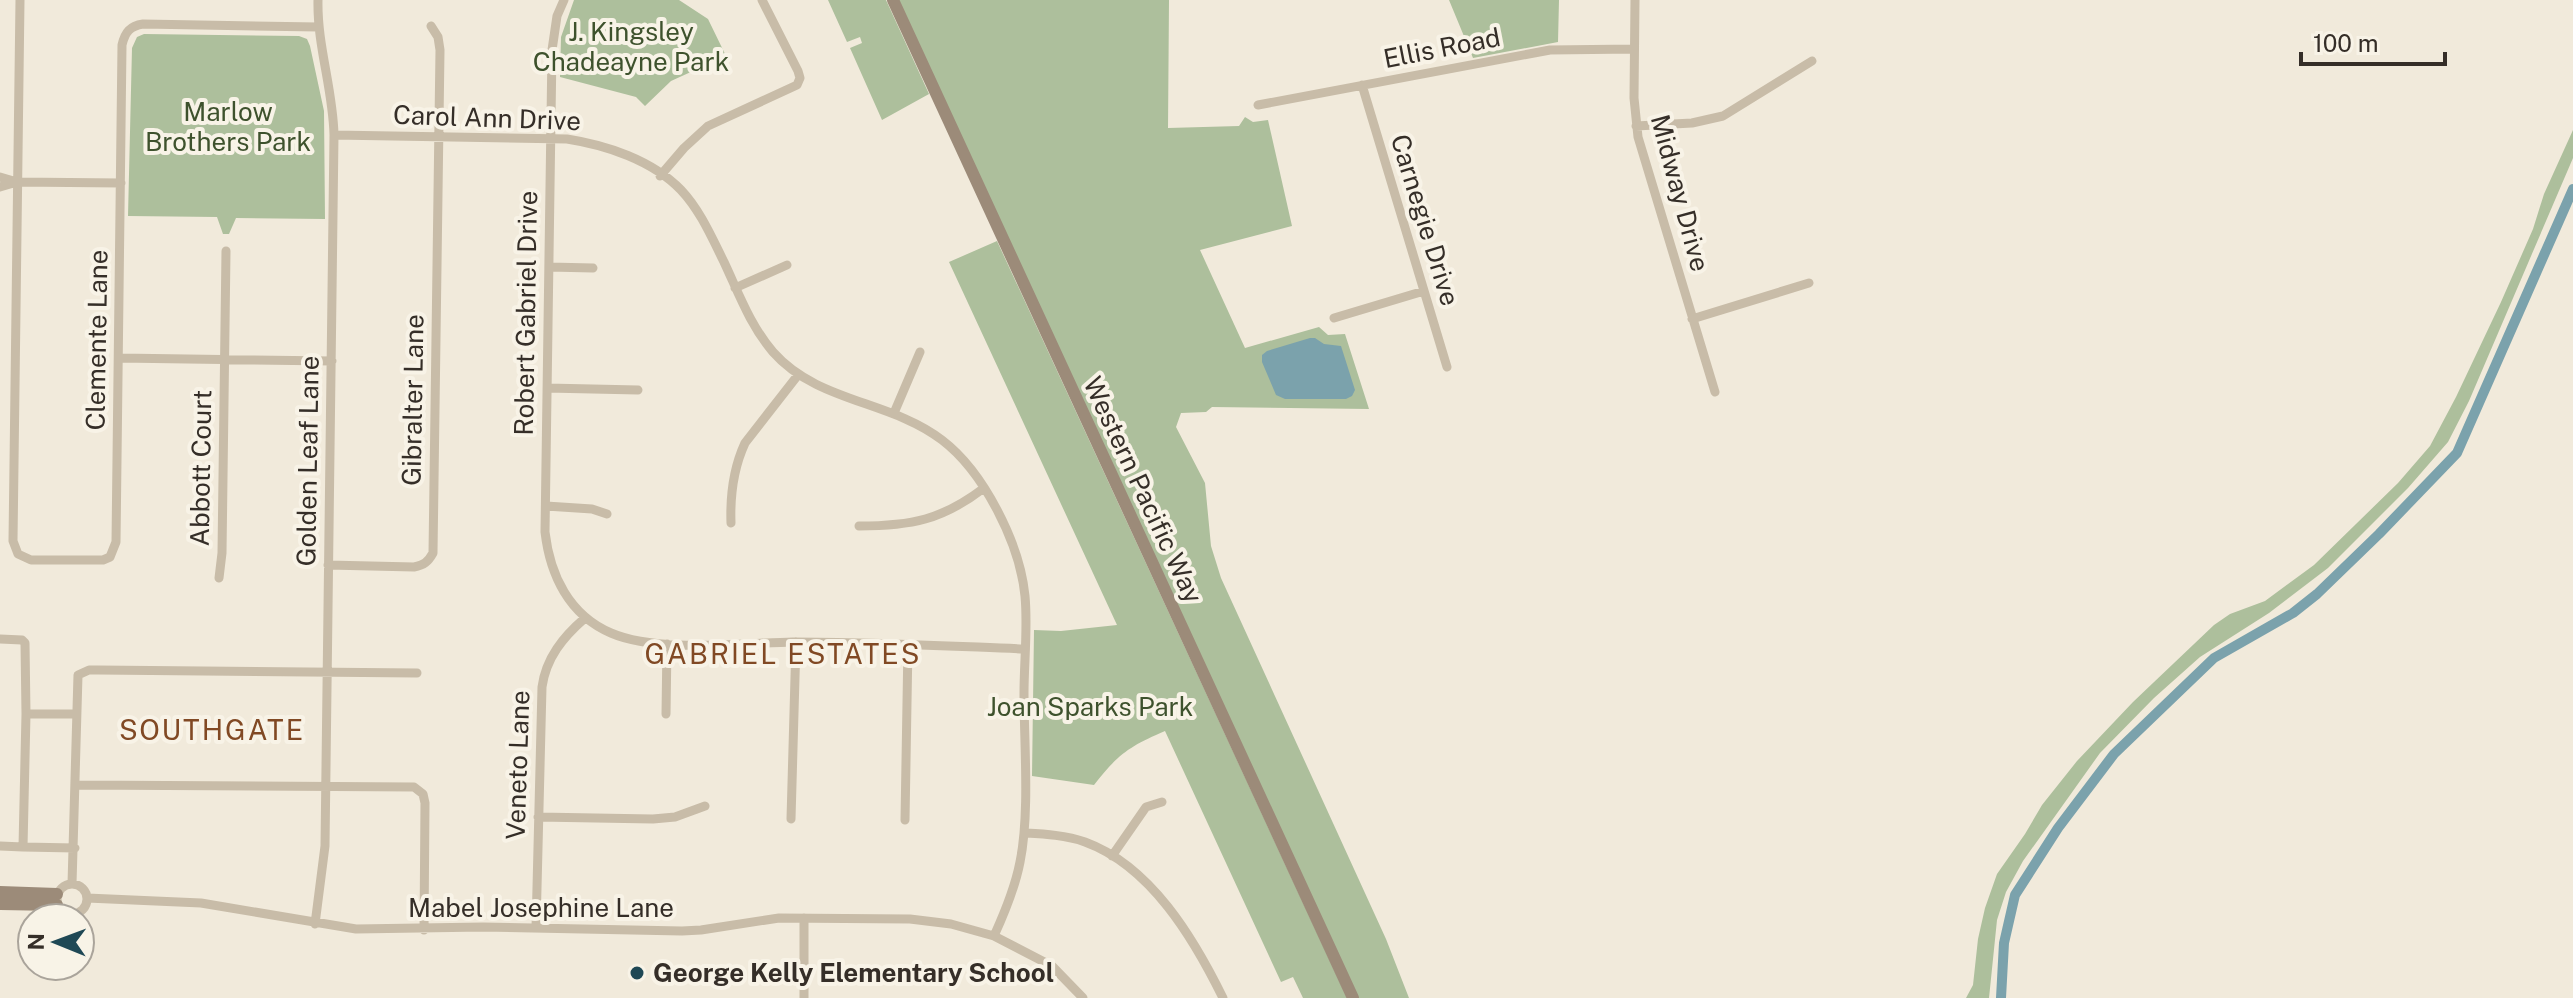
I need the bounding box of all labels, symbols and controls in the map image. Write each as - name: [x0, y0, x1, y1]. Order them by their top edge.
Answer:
- park label: J. Kingsley Chadeayne Park: [533, 16, 729, 77]
- scale bar: [2301, 16, 2445, 66]
- street label: Ellis Road: [1381, 21, 1503, 74]
- text: 100 m: [2313, 29, 2379, 57]
- park label: Marlow Brothers Park: [145, 96, 311, 157]
- street label: Carol Ann Drive: [393, 99, 581, 136]
- street label: Midway Drive: [1645, 111, 1716, 275]
- street label: Carnegie Drive: [1385, 130, 1466, 309]
- street label: Robert Gabriel Drive: [508, 190, 543, 436]
- street label: Clemente Lane: [79, 249, 114, 431]
- street label: Gibralter Lane: [396, 314, 429, 486]
- street label: Golden Leaf Lane: [290, 355, 325, 567]
- street label: Western Pacific Way: [1077, 372, 1210, 608]
- street label: Abbott Court: [184, 389, 217, 547]
- district label: GABRIEL ESTATES: [644, 637, 922, 670]
- street label: Veneto Lane: [499, 690, 536, 840]
- park label: Joan Sparks Park: [987, 691, 1193, 722]
- district label: SOUTHGATE: [119, 713, 305, 746]
- street label: Mabel Josephine Lane: [408, 892, 674, 923]
- north arrow: [16, 902, 96, 982]
- text: N: [23, 933, 49, 950]
- place label: George Kelly Elementary School: [653, 957, 1054, 988]
- marker: George Kelly Elementary School: [628, 964, 646, 982]

